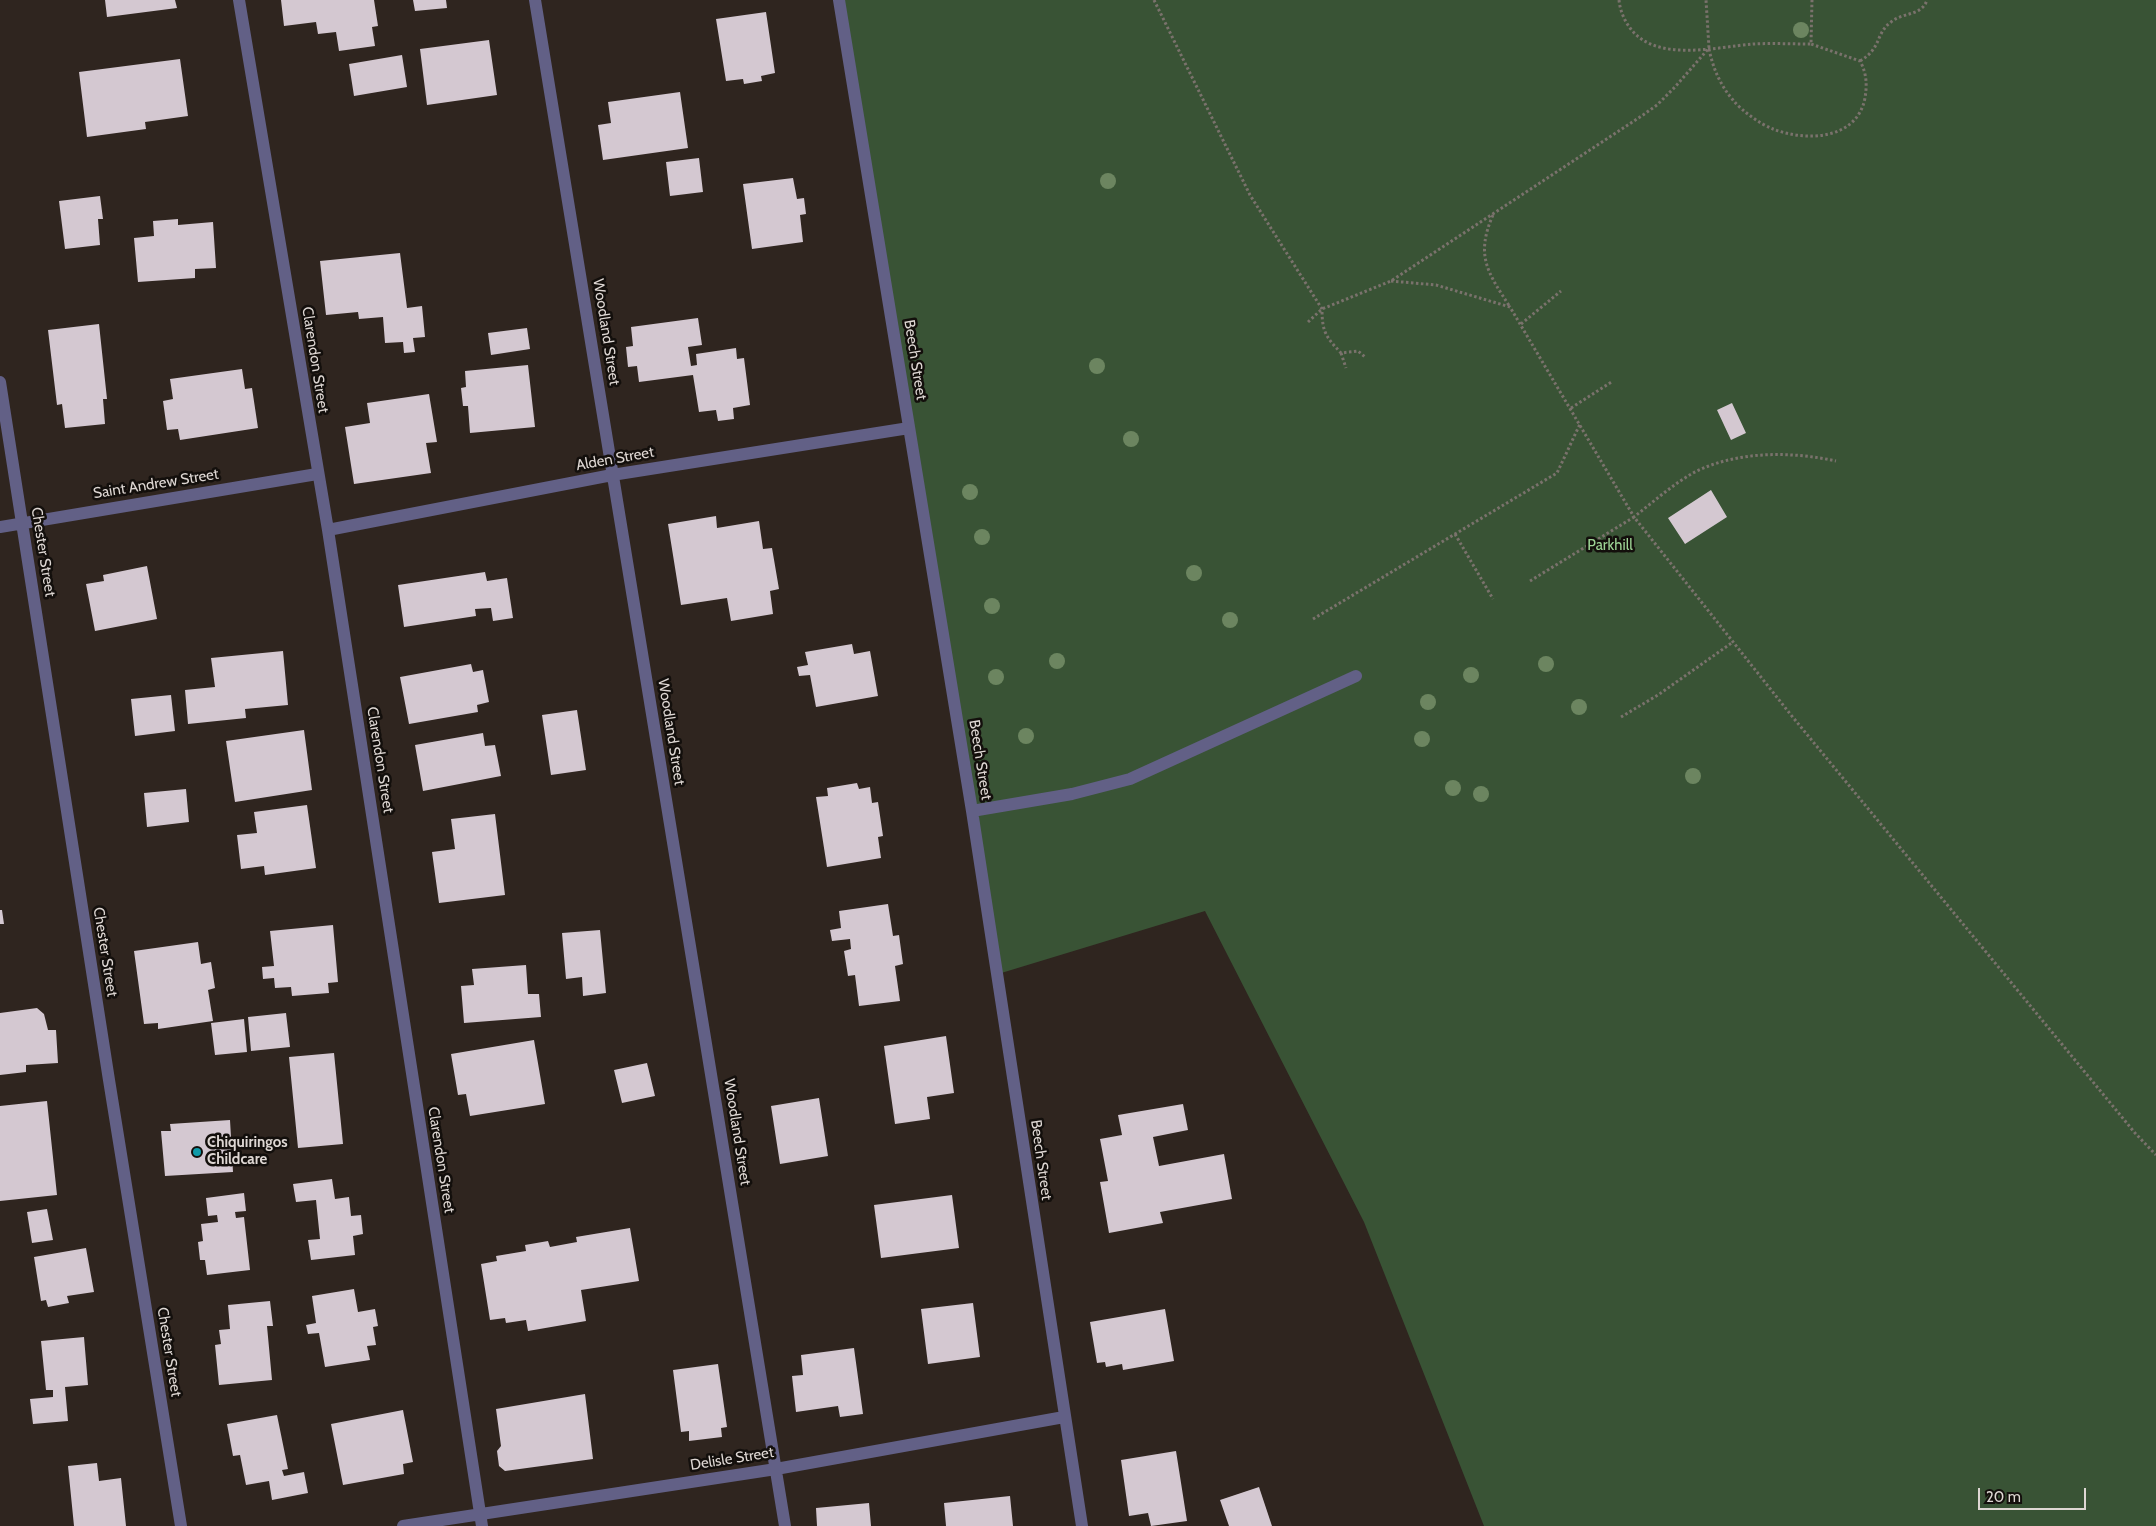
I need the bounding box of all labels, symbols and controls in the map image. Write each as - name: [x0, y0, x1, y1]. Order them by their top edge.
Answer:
- street label: Woodland Street: [589, 277, 623, 387]
- street label: Clarendon Street: [298, 306, 332, 414]
- street label: Beech Street: [900, 319, 930, 401]
- street label: Alden Street: [575, 443, 655, 475]
- street label: Saint Andrew Street: [92, 465, 220, 503]
- street label: Chester Street: [27, 506, 59, 598]
- park label: Parkhill: [1587, 537, 1633, 555]
- street label: Woodland Street: [654, 677, 688, 787]
- street label: Clarendon Street: [363, 706, 397, 814]
- street label: Beech Street: [965, 719, 995, 801]
- street label: Chester Street: [89, 906, 121, 998]
- street label: Woodland Street: [720, 1077, 754, 1187]
- street label: Clarendon Street: [424, 1106, 458, 1214]
- street label: Beech Street: [1026, 1119, 1056, 1201]
- place label: Chiquiringos Childcare: [207, 1134, 288, 1169]
- marker: Chiquiringos Childcare: [191, 1146, 203, 1158]
- street label: Chester Street: [153, 1306, 185, 1398]
- street label: Delisle Street: [689, 1444, 775, 1474]
- scale bar: [1981, 1478, 2088, 1510]
- text: 20 m: [1986, 1488, 2021, 1506]

